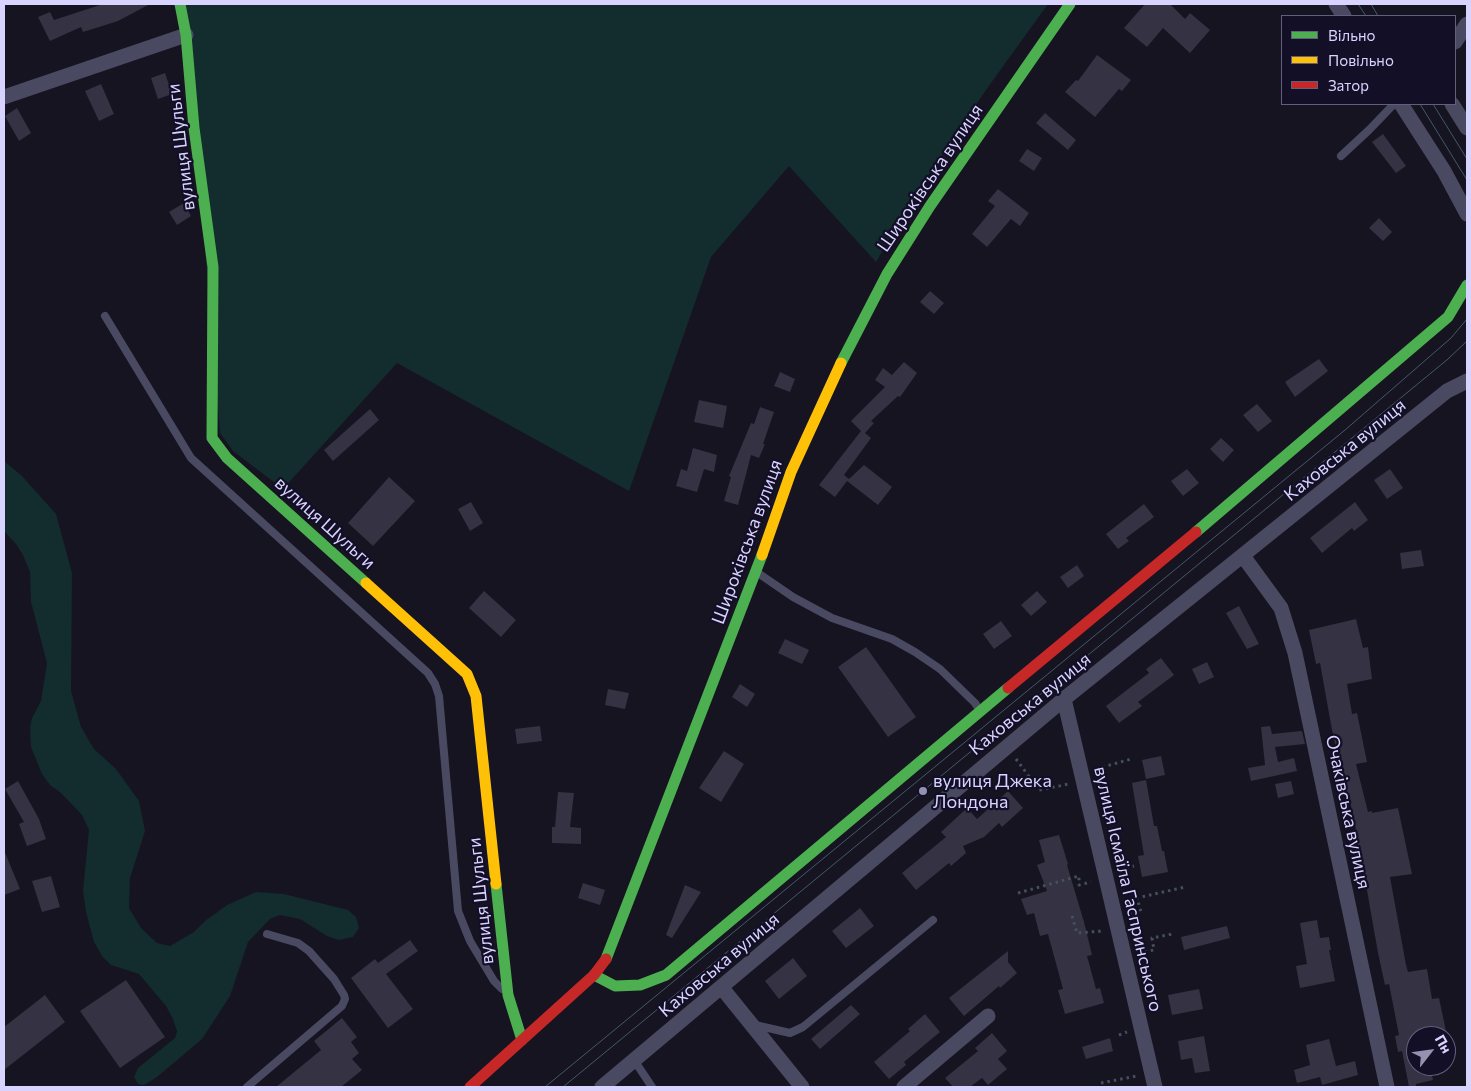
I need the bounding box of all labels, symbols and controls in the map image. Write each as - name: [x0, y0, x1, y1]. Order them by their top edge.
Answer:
- legend: [1281, 15, 1456, 105]
- text: Вільно: [1328, 26, 1375, 44]
- text: Повільно: [1328, 51, 1394, 69]
- text: Затор: [1328, 76, 1369, 94]
- street label: вулиця Шульги: [162, 82, 200, 212]
- street label: Широківська вулиця: [873, 100, 987, 256]
- street label: Каховська вулиця: [1280, 394, 1410, 506]
- street label: Широківська вулиця: [707, 457, 787, 627]
- street label: вулиця Шульги: [270, 472, 380, 574]
- street label: Каховська вулиця: [965, 648, 1095, 760]
- street label: Очаківська вулиця: [1321, 733, 1375, 891]
- street label: вулиця Ісмаїла Гаспринського: [1089, 764, 1167, 1014]
- place label: вулиця Джека Лондона: [933, 770, 1052, 812]
- marker: вулиця Джека Лондона: [917, 785, 929, 797]
- street label: вулиця Шульги: [464, 836, 498, 966]
- street label: Каховська вулиця: [654, 908, 784, 1022]
- north arrow: [1406, 1026, 1456, 1076]
- text: Пн: [1432, 1031, 1456, 1056]

